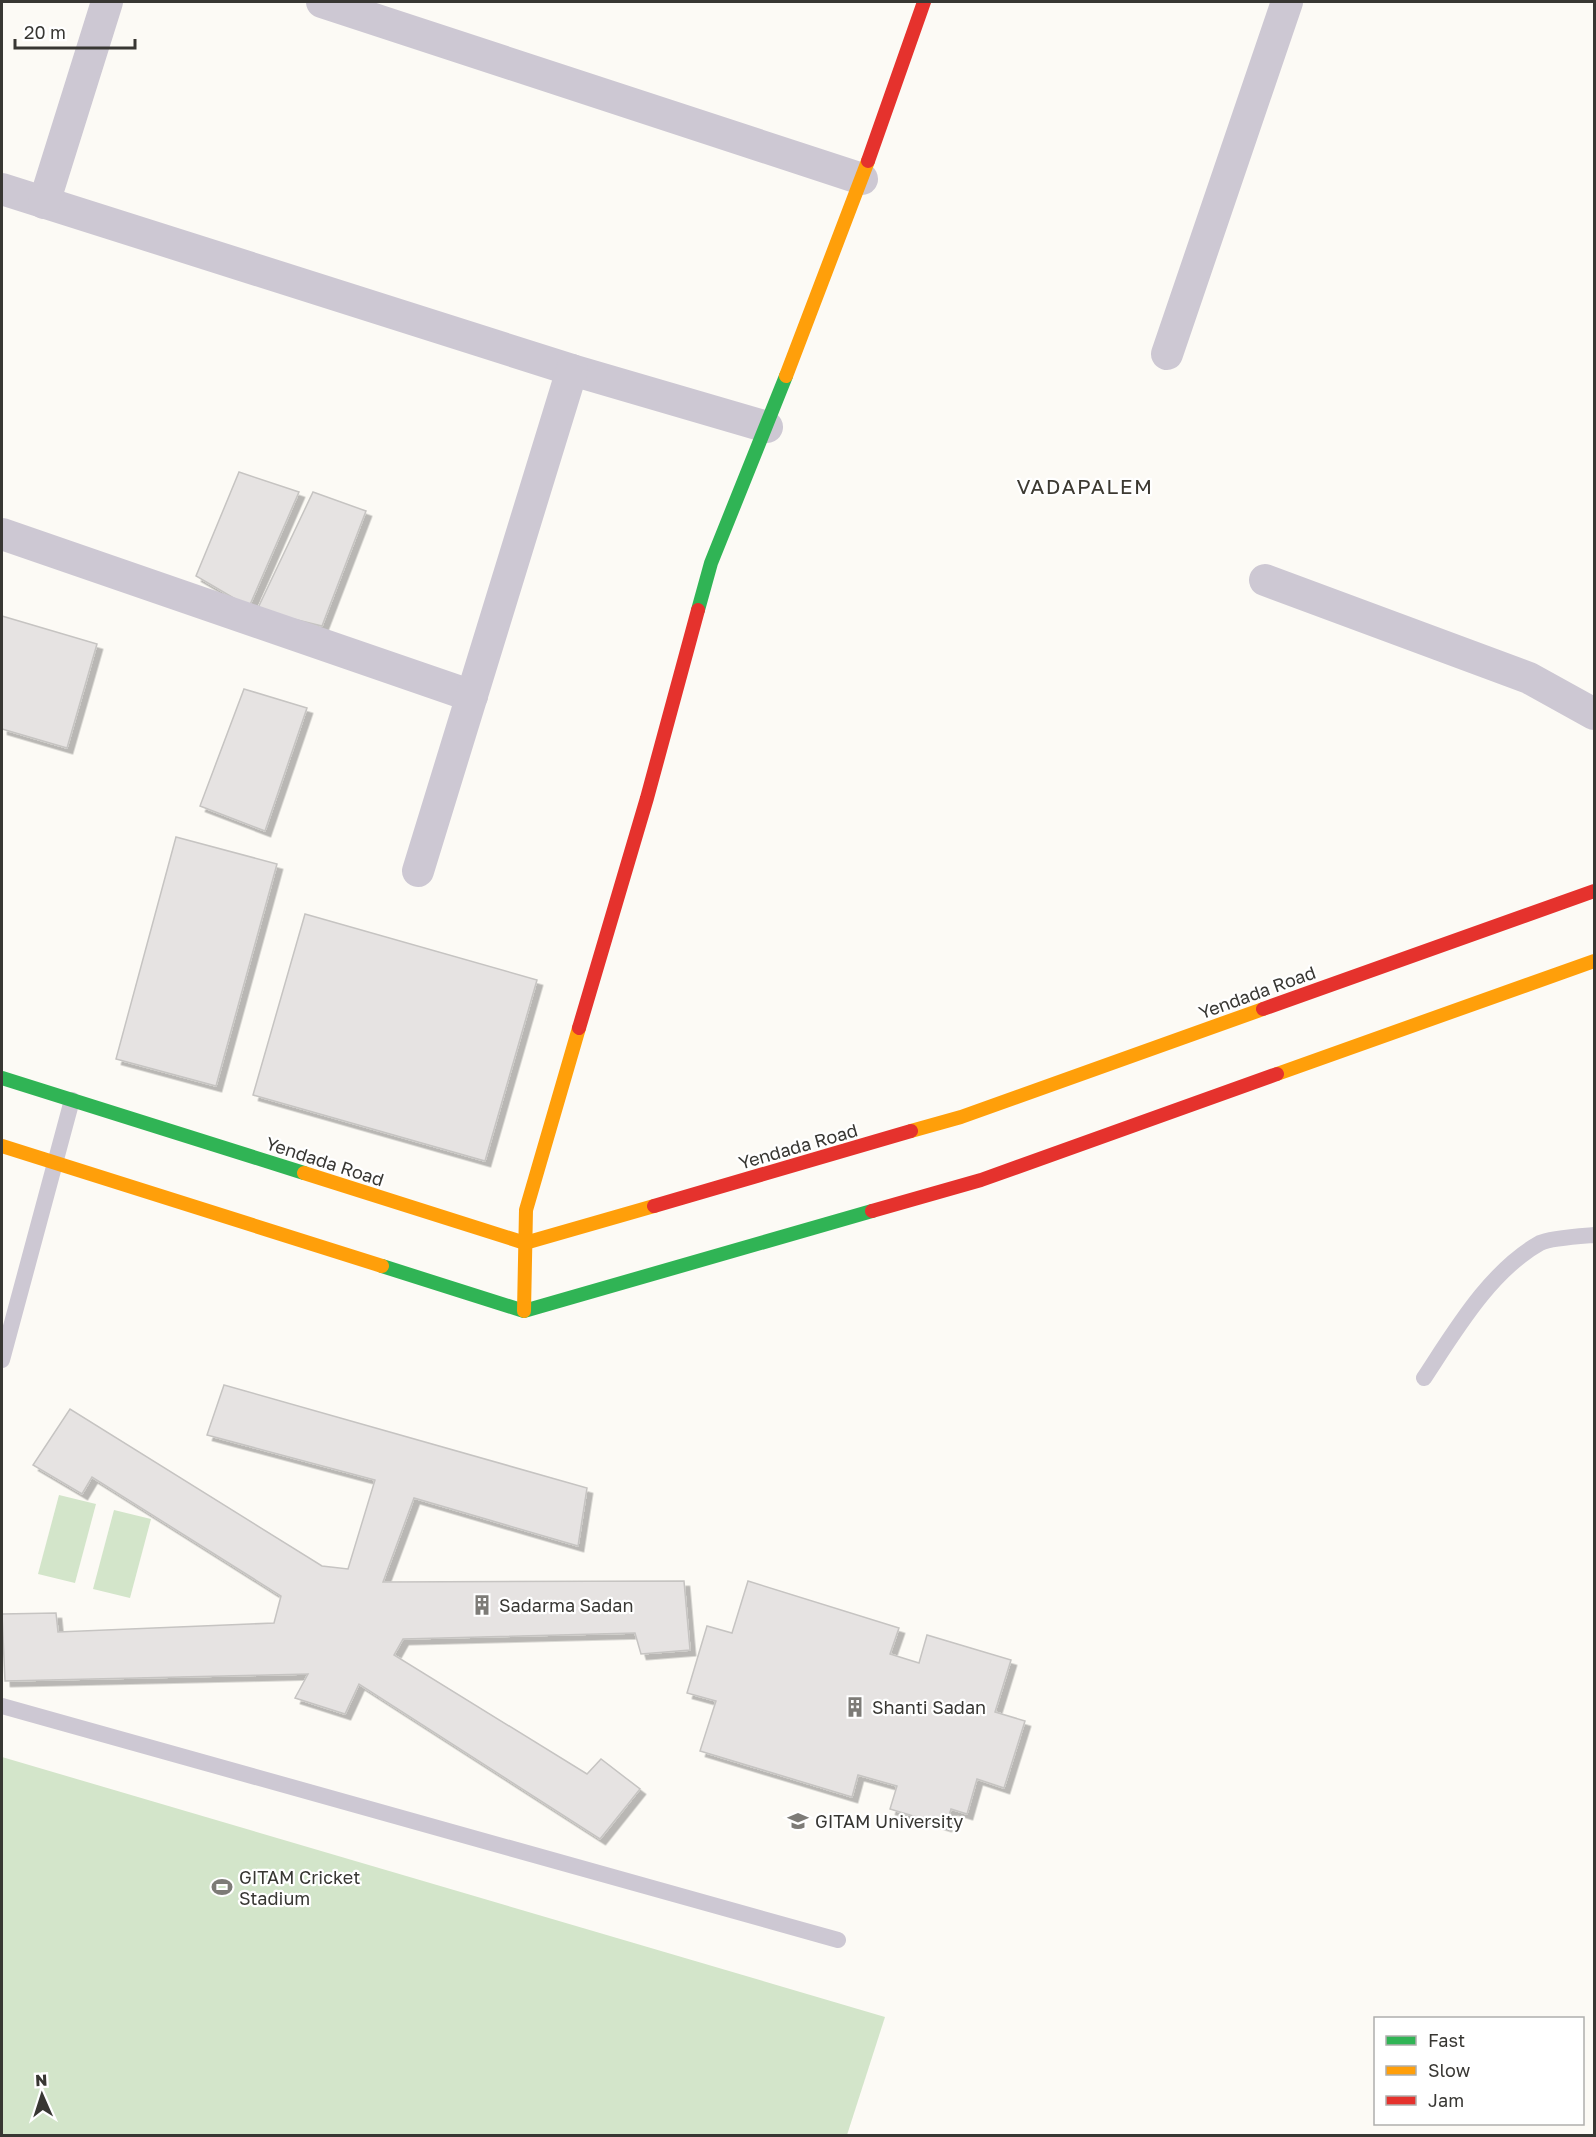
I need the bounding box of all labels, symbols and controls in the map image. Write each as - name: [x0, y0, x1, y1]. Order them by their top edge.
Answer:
- scale bar: [15, 12, 135, 50]
- text: 20 m: [24, 21, 66, 43]
- district label: VADAPALEM: [1016, 473, 1154, 499]
- street label: Yendada Road: [1196, 961, 1318, 1023]
- street label: Yendada Road: [736, 1119, 860, 1173]
- street label: Yendada Road: [263, 1132, 387, 1190]
- building icon: Sadarma Sadan: [470, 1593, 494, 1617]
- place label: Sadarma Sadan: [499, 1594, 634, 1616]
- building icon: Shanti Sadan: [843, 1695, 867, 1719]
- place label: Shanti Sadan: [872, 1696, 986, 1718]
- school or university icon: GITAM University: [786, 1809, 810, 1833]
- place label: GITAM University: [815, 1810, 963, 1832]
- place label: GITAM Cricket Stadium: [239, 1866, 360, 1909]
- sports icon: GITAM Cricket Stadium: [210, 1875, 234, 1899]
- legend: [1374, 2017, 1584, 2125]
- text: Fast: [1428, 2029, 1465, 2051]
- text: Slow: [1428, 2059, 1471, 2081]
- north arrow: [12, 2065, 72, 2125]
- text: N: [35, 2070, 48, 2090]
- text: Jam: [1428, 2089, 1464, 2111]

